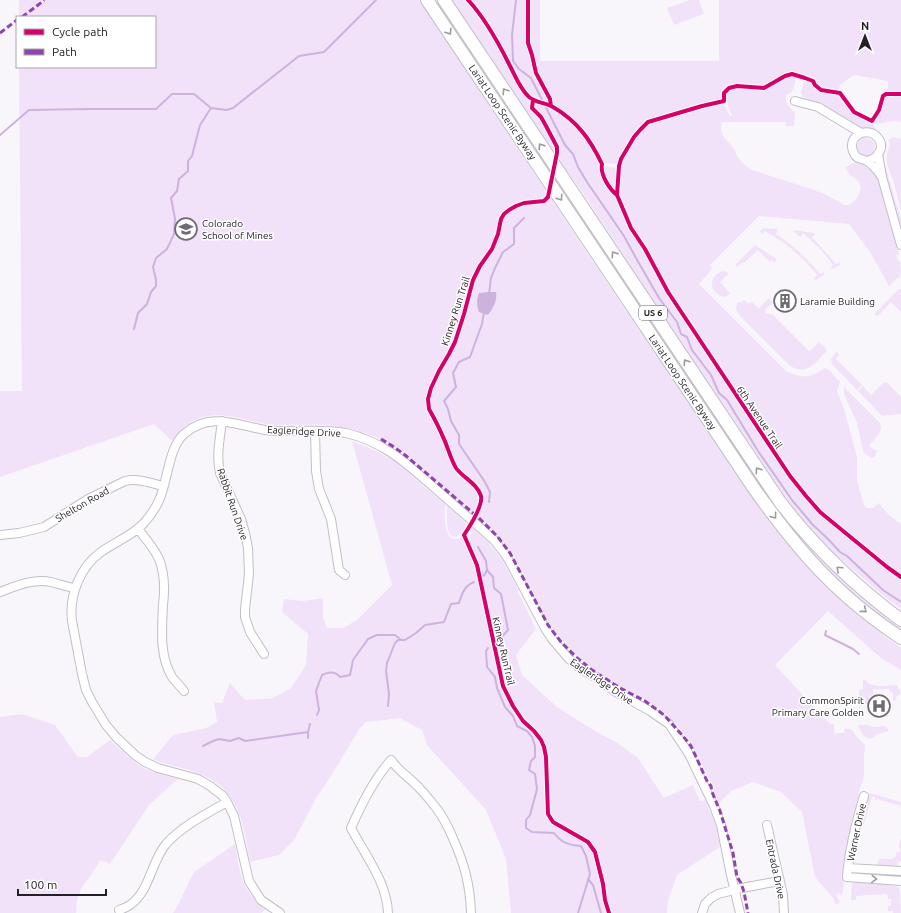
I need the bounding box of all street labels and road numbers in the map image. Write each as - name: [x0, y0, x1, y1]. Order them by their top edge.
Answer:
- street label: Lariat Loop Scenic Byway: [467, 63, 539, 162]
- street label: Kinney Run Trail: [439, 275, 472, 347]
- road number: US 6: [639, 306, 667, 320]
- street label: Lariat Loop Scenic Byway: [647, 333, 719, 432]
- street label: 6th Avenue Trail: [735, 384, 785, 451]
- street label: Eagleridge Drive: [267, 424, 341, 439]
- street label: Rabbit Run Drive: [215, 467, 250, 542]
- street label: Shelton Road: [54, 485, 111, 524]
- street label: Kinney RunTrail: [490, 616, 517, 687]
- street label: Eagleridge Drive: [568, 656, 635, 707]
- street label: Warner Drive: [845, 802, 868, 862]
- street label: Entrada Drive: [764, 838, 787, 900]

